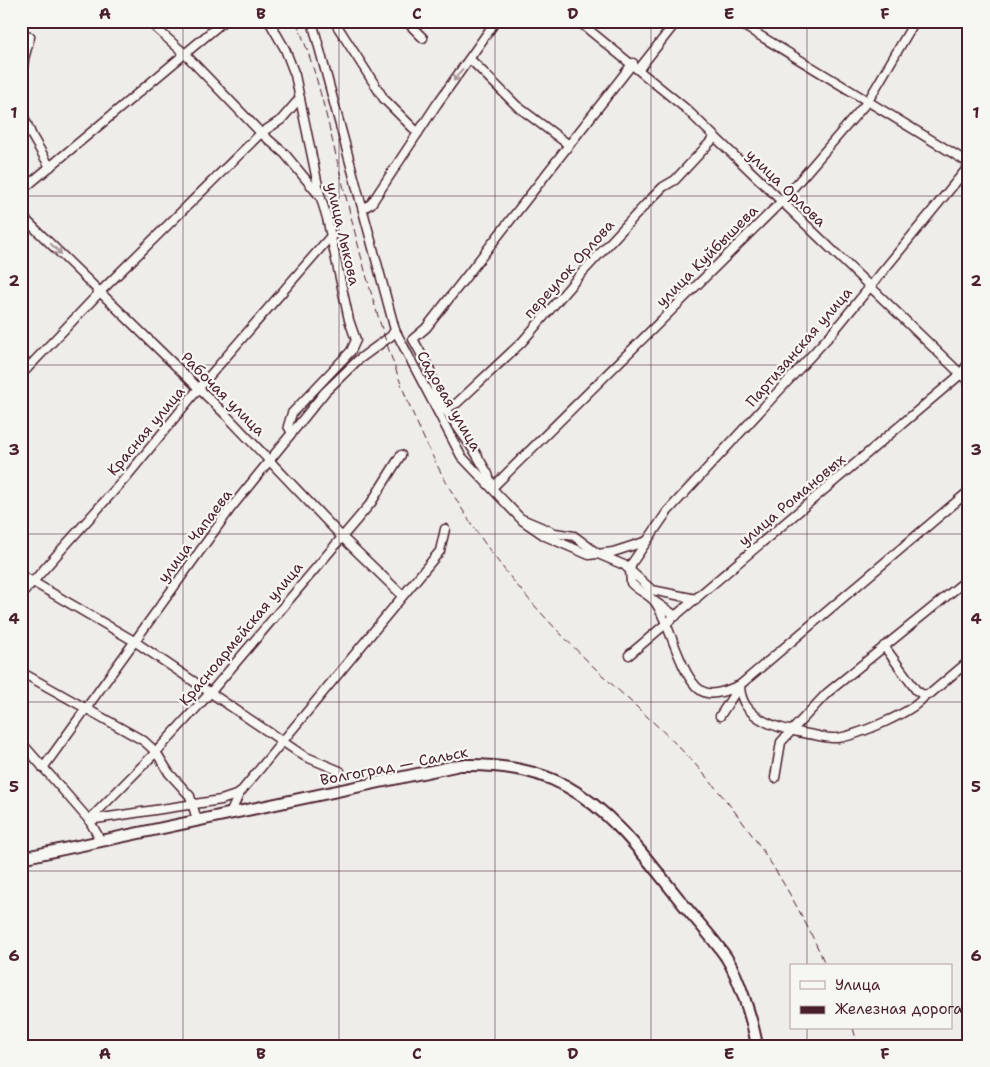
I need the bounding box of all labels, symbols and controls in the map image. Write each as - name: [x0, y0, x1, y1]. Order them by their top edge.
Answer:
- text: A: [99, 3, 111, 24]
- text: B: [256, 3, 266, 24]
- text: C: [412, 3, 422, 24]
- text: D: [567, 3, 579, 24]
- text: E: [724, 3, 734, 24]
- text: F: [880, 3, 890, 24]
- one-way arrow: [453, 68, 463, 82]
- text: 1: [10, 102, 18, 123]
- text: 1: [972, 102, 980, 123]
- street label: улица Орлова: [742, 145, 831, 232]
- street label: улица Лыкова: [321, 180, 365, 288]
- street label: улица Куйбышева: [652, 200, 763, 311]
- street label: переулок Орлова: [519, 215, 619, 323]
- one-way arrow: [50, 243, 62, 255]
- text: 2: [8, 270, 20, 291]
- text: 2: [970, 270, 982, 291]
- street label: Партизанская улица: [741, 282, 857, 411]
- street label: Садовая улица: [412, 347, 486, 455]
- street label: Рабочая улица: [177, 348, 270, 441]
- street label: Красная улица: [103, 382, 190, 480]
- text: 3: [8, 439, 20, 460]
- text: 3: [970, 439, 982, 460]
- street label: улица Романовых: [734, 449, 850, 551]
- street label: улица Чапаева: [153, 485, 237, 587]
- street label: Красноармейская улица: [175, 557, 308, 710]
- text: 4: [8, 608, 20, 629]
- text: 4: [970, 608, 982, 629]
- street label: Волгоград — Сальск: [318, 742, 470, 790]
- text: 5: [9, 776, 19, 797]
- text: 5: [971, 776, 981, 797]
- text: 6: [8, 945, 20, 966]
- text: 6: [970, 945, 982, 966]
- legend: [790, 964, 952, 1030]
- text: Улица: [835, 975, 881, 995]
- text: Железная дорога: [835, 999, 963, 1019]
- text: A: [99, 1043, 111, 1064]
- text: B: [256, 1043, 266, 1064]
- text: C: [412, 1043, 422, 1064]
- text: D: [567, 1043, 579, 1064]
- text: E: [724, 1043, 734, 1064]
- text: F: [880, 1043, 890, 1064]

